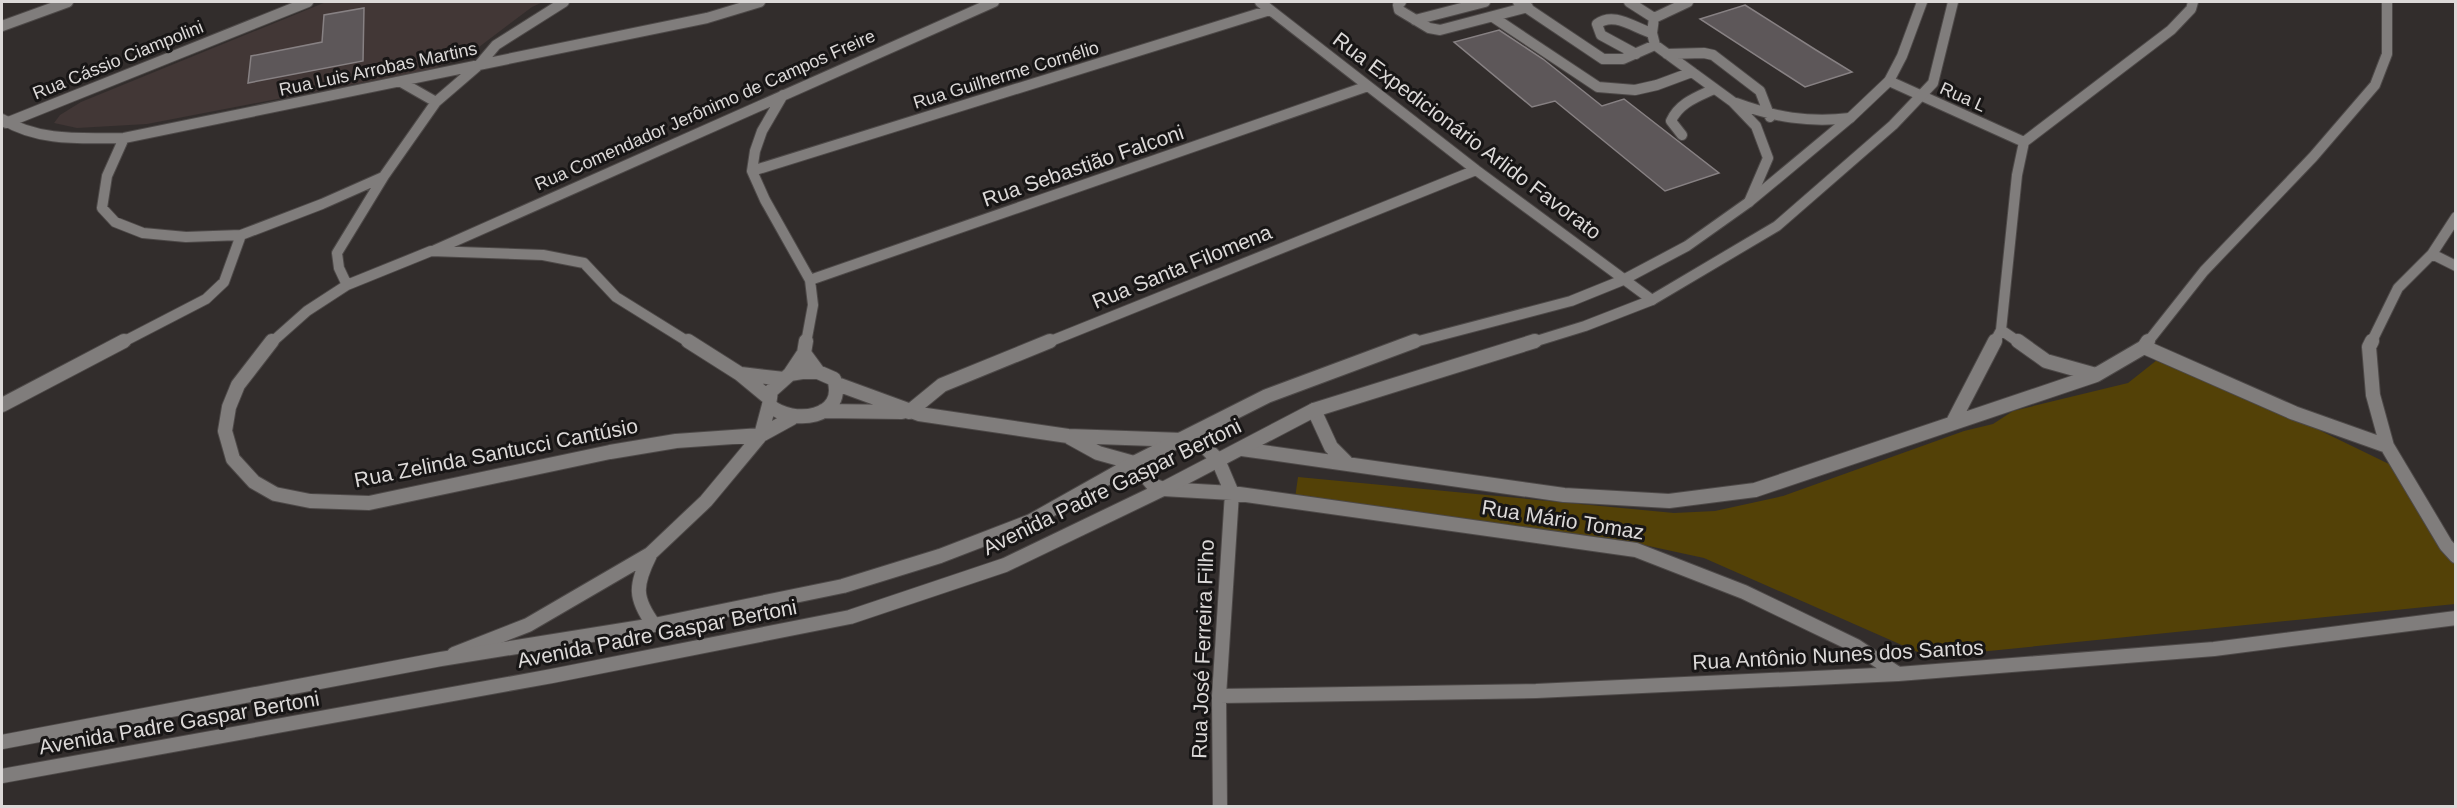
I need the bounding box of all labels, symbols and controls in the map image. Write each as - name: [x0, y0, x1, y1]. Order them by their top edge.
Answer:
- street label: Rua Cássio Ciampolini: [30, 17, 206, 103]
- street label: Rua Comendador Jerônimo de Campos Freire: [532, 26, 878, 194]
- street label: Rua Expedicionário Arlido Favorato: [1329, 27, 1606, 244]
- street label: Rua Guilherme Cornélio: [911, 37, 1101, 113]
- street label: Rua Luis Arrobas Martins: [277, 38, 479, 100]
- street label: Rua L: [1937, 78, 1989, 116]
- street label: Rua Sebastião Falconi: [979, 120, 1186, 211]
- street label: Rua Santa Filomena: [1089, 220, 1275, 313]
- street label: Rua Zelinda Santucci Cantúsio: [352, 414, 640, 491]
- street label: Avenida Padre Gaspar Bertoni: [979, 414, 1245, 559]
- street label: Rua Mário Tomaz: [1480, 495, 1646, 544]
- street label: Rua José Ferreira Filho: [1187, 539, 1218, 759]
- street label: Avenida Padre Gaspar Bertoni: [515, 595, 799, 672]
- street label: Rua Antônio Nunes dos Santos: [1692, 635, 1984, 674]
- street label: Avenida Padre Gaspar Bertoni: [37, 686, 321, 759]

